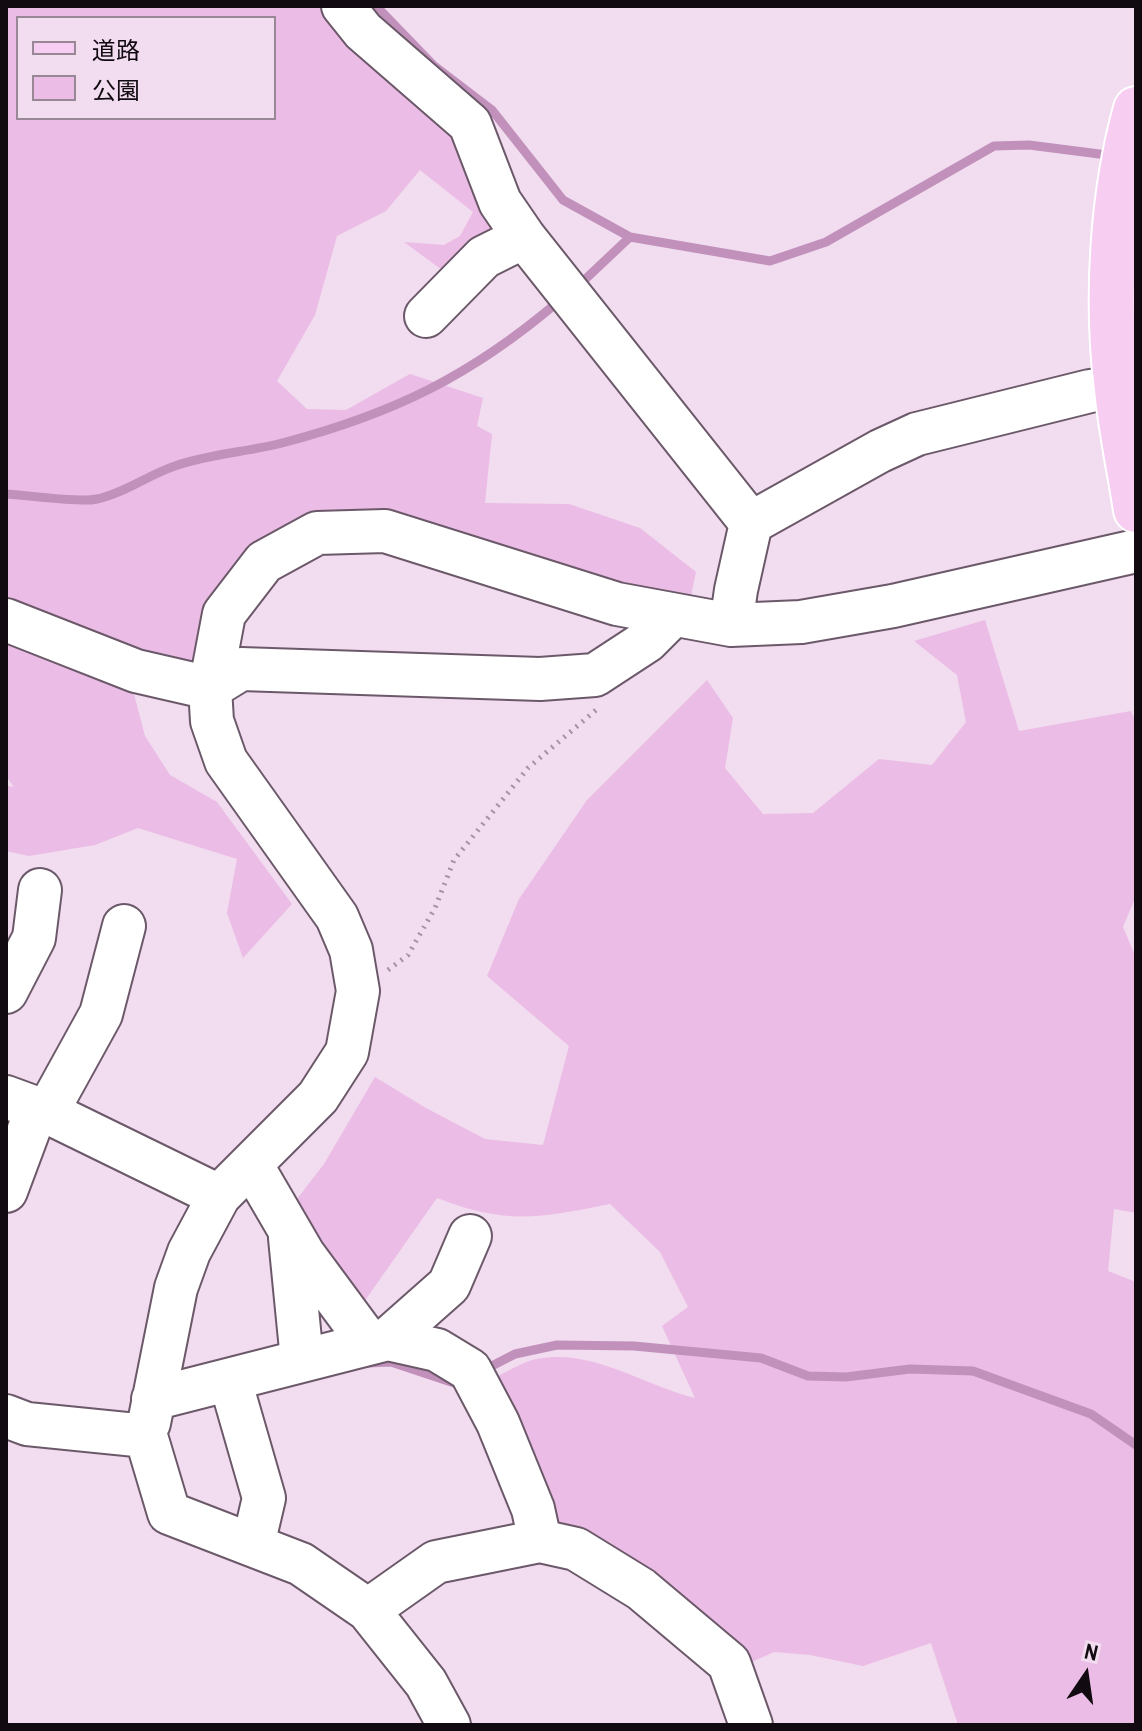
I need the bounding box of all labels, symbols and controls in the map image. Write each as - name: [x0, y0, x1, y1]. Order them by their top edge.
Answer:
- legend: [16, 16, 276, 120]
- text: 道路: [92, 34, 140, 66]
- text: 公園: [92, 74, 140, 106]
- north arrow: [1046, 1635, 1126, 1715]
- text: N: [1082, 1636, 1101, 1668]

